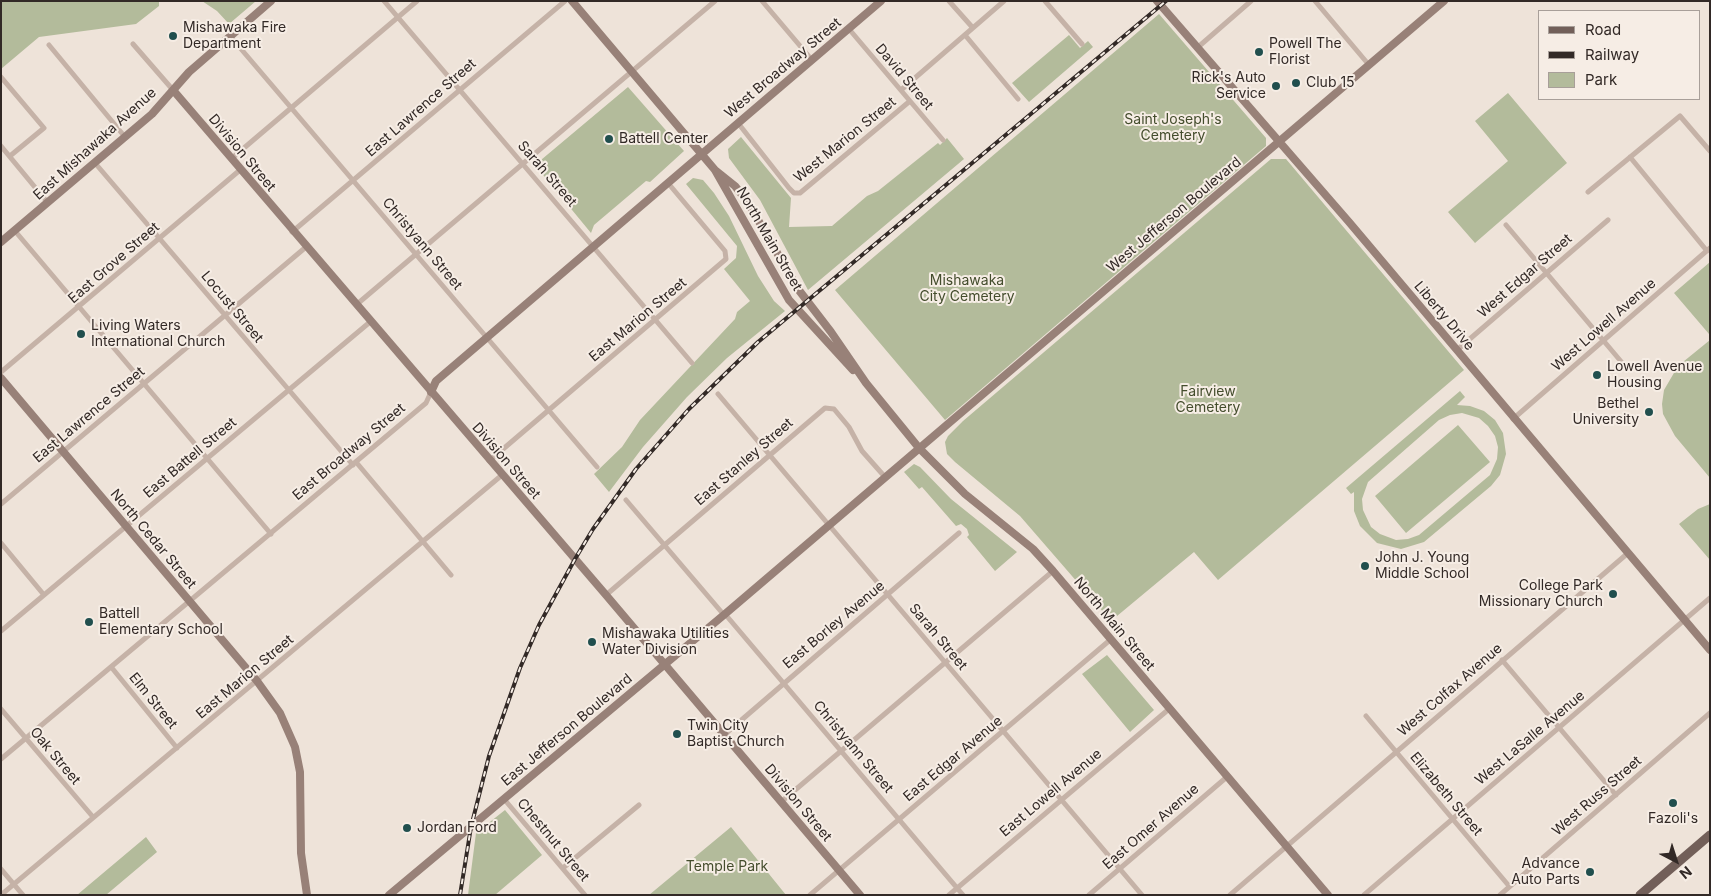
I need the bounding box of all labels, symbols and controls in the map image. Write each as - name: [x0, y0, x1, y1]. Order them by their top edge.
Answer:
- legend: [1538, 10, 1701, 100]
- street label: West Broadway Street: [721, 14, 845, 122]
- place label: Mishawaka Fire Department: [183, 20, 286, 52]
- text: Road: [1585, 20, 1621, 39]
- marker: Mishawaka Fire Department: [167, 30, 179, 42]
- place label: Powell The Florist: [1269, 36, 1342, 68]
- street label: David Street: [872, 41, 936, 113]
- text: Railway: [1585, 45, 1639, 64]
- marker: Powell The Florist: [1253, 46, 1265, 58]
- street label: East Lawrence Street: [362, 56, 480, 160]
- place label: Rick's Auto Service: [1192, 70, 1266, 102]
- text: Park: [1585, 70, 1617, 89]
- place label: Club 15: [1306, 75, 1355, 91]
- marker: Club 15: [1290, 77, 1302, 89]
- marker: Rick's Auto Service: [1270, 80, 1282, 92]
- street label: East Mishawaka Avenue: [30, 84, 160, 204]
- street label: West Marion Street: [791, 94, 899, 186]
- street label: Division Street: [205, 111, 279, 195]
- park label: Saint Joseph's Cemetery: [1124, 112, 1222, 144]
- place label: Battell Center: [619, 131, 708, 147]
- marker: Battell Center: [603, 133, 615, 145]
- street label: Sarah Street: [514, 138, 580, 210]
- street label: West Jefferson Boulevard: [1103, 154, 1245, 276]
- street label: North Main Street: [733, 184, 805, 294]
- street label: Christyann Street: [379, 194, 465, 294]
- street label: East Grove Street: [65, 219, 163, 307]
- street label: West Edgar Street: [1474, 231, 1576, 321]
- street label: Locust Street: [197, 268, 267, 346]
- park label: Mishawaka City Cemetery: [919, 273, 1015, 306]
- street label: East Marion Street: [586, 274, 690, 366]
- street label: West Lowell Avenue: [1548, 275, 1660, 375]
- street label: Liberty Drive: [1410, 278, 1478, 354]
- place label: Living Waters International Church: [91, 318, 225, 351]
- marker: Living Waters International Church: [75, 328, 87, 340]
- place label: Lowell Avenue Housing: [1607, 359, 1702, 392]
- street label: East Lawrence Street: [30, 363, 148, 467]
- marker: Lowell Avenue Housing: [1591, 369, 1603, 381]
- park label: Fairview Cemetery: [1176, 384, 1240, 417]
- place label: Bethel University: [1572, 396, 1639, 428]
- street label: East Broadway Street: [289, 400, 409, 504]
- marker: Bethel University: [1643, 406, 1655, 418]
- street label: East Battell Street: [140, 414, 240, 502]
- street label: East Stanley Street: [691, 415, 797, 509]
- street label: Division Street: [468, 419, 544, 503]
- street label: North Cedar Street: [106, 486, 200, 592]
- place label: John J. Young Middle School: [1375, 550, 1469, 582]
- marker: John J. Young Middle School: [1359, 560, 1371, 572]
- street label: North Main Street: [1070, 574, 1158, 674]
- street label: East Borley Avenue: [780, 578, 888, 672]
- place label: College Park Missionary Church: [1479, 578, 1603, 610]
- marker: College Park Missionary Church: [1607, 588, 1619, 600]
- street label: Sarah Street: [905, 600, 971, 674]
- place label: Battell Elementary School: [99, 606, 223, 638]
- marker: Battell Elementary School: [83, 616, 95, 628]
- place label: Mishawaka Utilities Water Division: [602, 626, 729, 658]
- street label: East Marion Street: [193, 631, 297, 723]
- marker: Mishawaka Utilities Water Division: [586, 636, 598, 648]
- street label: West Colfax Avenue: [1394, 640, 1506, 740]
- street label: Elm Street: [125, 669, 181, 733]
- street label: East Jefferson Boulevard: [498, 670, 636, 790]
- street label: West LaSalle Avenue: [1472, 687, 1588, 789]
- street label: Christyann Street: [810, 697, 896, 797]
- street label: East Edgar Avenue: [900, 713, 1006, 805]
- place label: Twin City Baptist Church: [687, 718, 785, 750]
- street label: Oak Street: [26, 724, 84, 788]
- marker: Twin City Baptist Church: [671, 728, 683, 740]
- street label: East Lowell Avenue: [997, 746, 1105, 840]
- street label: Elizabeth Street: [1406, 749, 1486, 839]
- street label: West Russ Street: [1549, 753, 1645, 839]
- street label: Division Street: [761, 761, 835, 845]
- street label: East Omer Avenue: [1100, 781, 1202, 873]
- street label: Chestnut Street: [513, 795, 593, 885]
- marker: Fazoli's: [1667, 797, 1679, 809]
- place label: Fazoli's: [1648, 811, 1698, 827]
- place label: Jordan Ford: [417, 820, 497, 836]
- marker: Jordan Ford: [401, 822, 413, 834]
- north arrow: [1651, 836, 1701, 886]
- place label: Advance Auto Parts: [1511, 856, 1580, 889]
- park label: Temple Park: [686, 859, 768, 875]
- text: N: [1676, 863, 1696, 883]
- marker: Advance Auto Parts: [1584, 866, 1596, 878]

